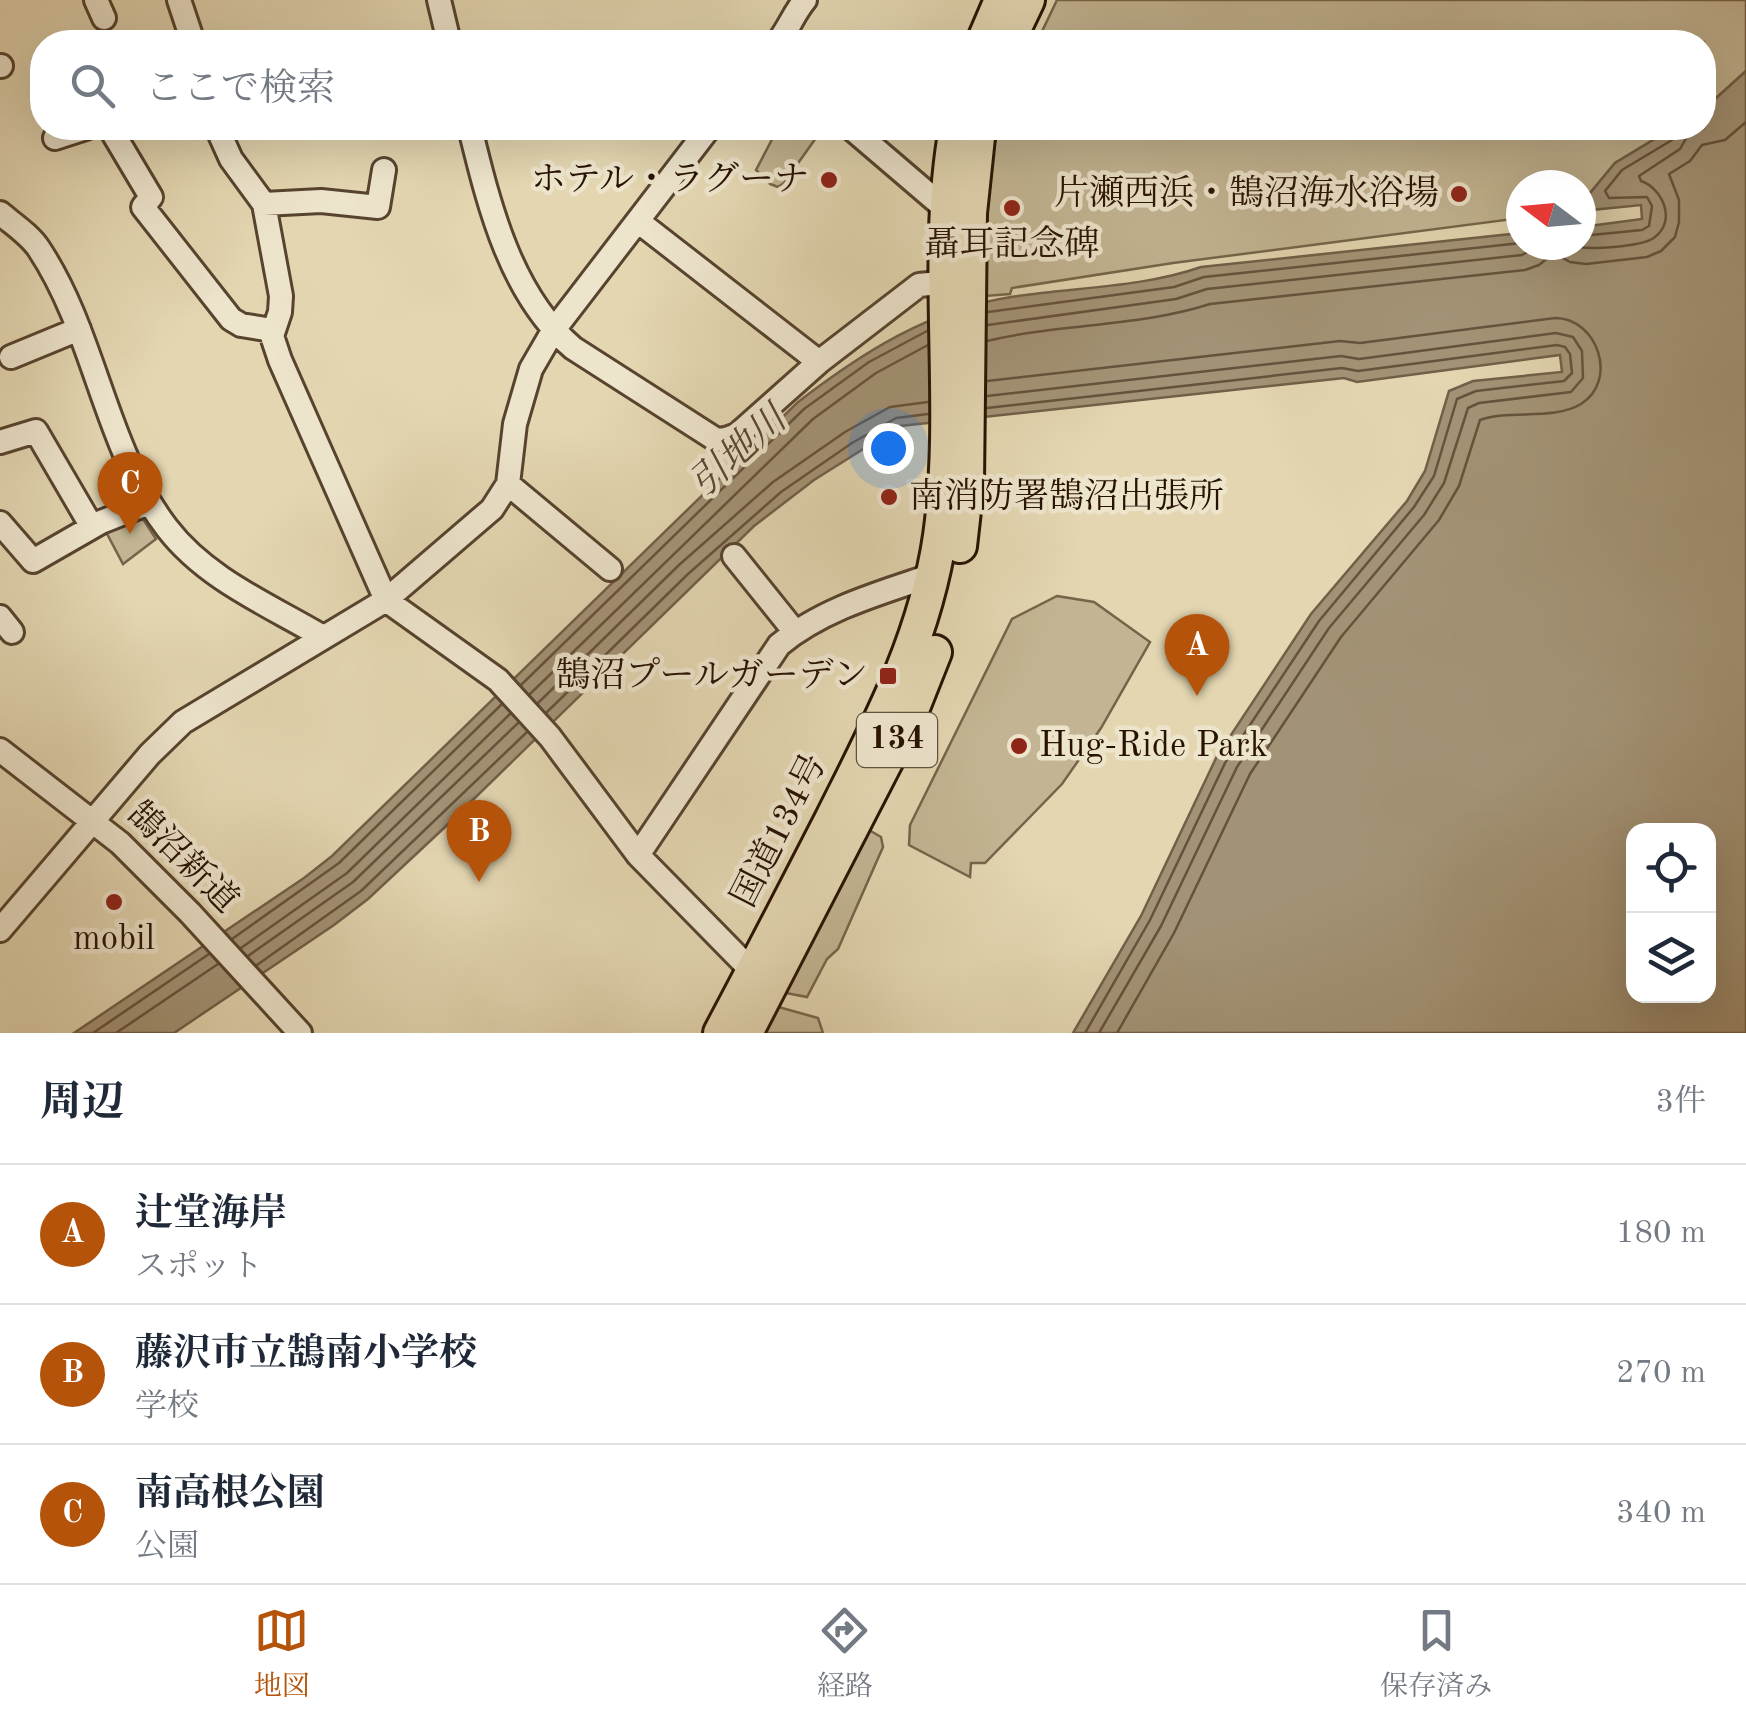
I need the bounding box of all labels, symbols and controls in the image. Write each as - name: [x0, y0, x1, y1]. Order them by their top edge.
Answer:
- search box: [30, 30, 1716, 140]
- icon: search: [65, 58, 120, 113]
- text: ここで検索: [145, 71, 335, 109]
- place label: ホテル・ラグーナ: [531, 161, 809, 198]
- marker: ホテル・ラグーナ: [818, 169, 840, 191]
- north arrow: [1506, 170, 1596, 260]
- place label: 片瀬西浜・鵠沼海水浴場: [1054, 174, 1439, 212]
- marker: 片瀬西浜・鵠沼海水浴場: [1448, 183, 1470, 205]
- marker: 聶耳記念碑: [1001, 197, 1023, 219]
- place label: 聶耳記念碑: [924, 225, 1100, 263]
- water label: 引地川: [682, 396, 797, 505]
- your location: [863, 423, 914, 474]
- pin: C: [98, 452, 162, 534]
- place label: 南消防署鵠沼出張所: [909, 477, 1224, 515]
- marker: 南消防署鵠沼出張所: [878, 486, 900, 508]
- pin: A: [1164, 614, 1230, 696]
- place label: 鵠沼プールガーデン: [555, 656, 868, 694]
- marker: 鵠沼プールガーデン: [877, 665, 899, 687]
- road number: 134: [857, 713, 937, 767]
- place label: Hug-Ride Park: [1039, 729, 1268, 764]
- marker: Hug-Ride Park: [1008, 735, 1030, 757]
- street label: 国道134号: [724, 748, 833, 913]
- street label: 鵠沼新道: [120, 794, 246, 920]
- pin: B: [446, 800, 512, 882]
- map controls: [1626, 823, 1716, 1003]
- button: locate: [1626, 823, 1716, 913]
- marker: mobil: [103, 891, 125, 913]
- button: layers: [1626, 913, 1716, 1003]
- place label: mobil: [73, 922, 155, 957]
- text: 周辺: [40, 1083, 124, 1125]
- text: 3件: [1655, 1087, 1706, 1119]
- text: 辻堂海岸: [135, 1196, 287, 1234]
- text: A: [60, 1218, 85, 1250]
- text: 180 m: [1616, 1218, 1706, 1250]
- text: スポット: [135, 1252, 263, 1284]
- text: 藤沢市立鵠南小学校: [135, 1336, 477, 1374]
- text: B: [61, 1358, 84, 1390]
- text: 270 m: [1616, 1358, 1706, 1390]
- text: 学校: [135, 1392, 199, 1424]
- text: 南高根公園: [135, 1476, 325, 1514]
- text: C: [62, 1498, 83, 1530]
- text: 340 m: [1616, 1498, 1706, 1530]
- text: 公園: [135, 1532, 199, 1564]
- tab: 地図: [254, 1603, 310, 1706]
- tab: 経路: [817, 1603, 873, 1706]
- tab: 保存済み: [1380, 1603, 1492, 1706]

